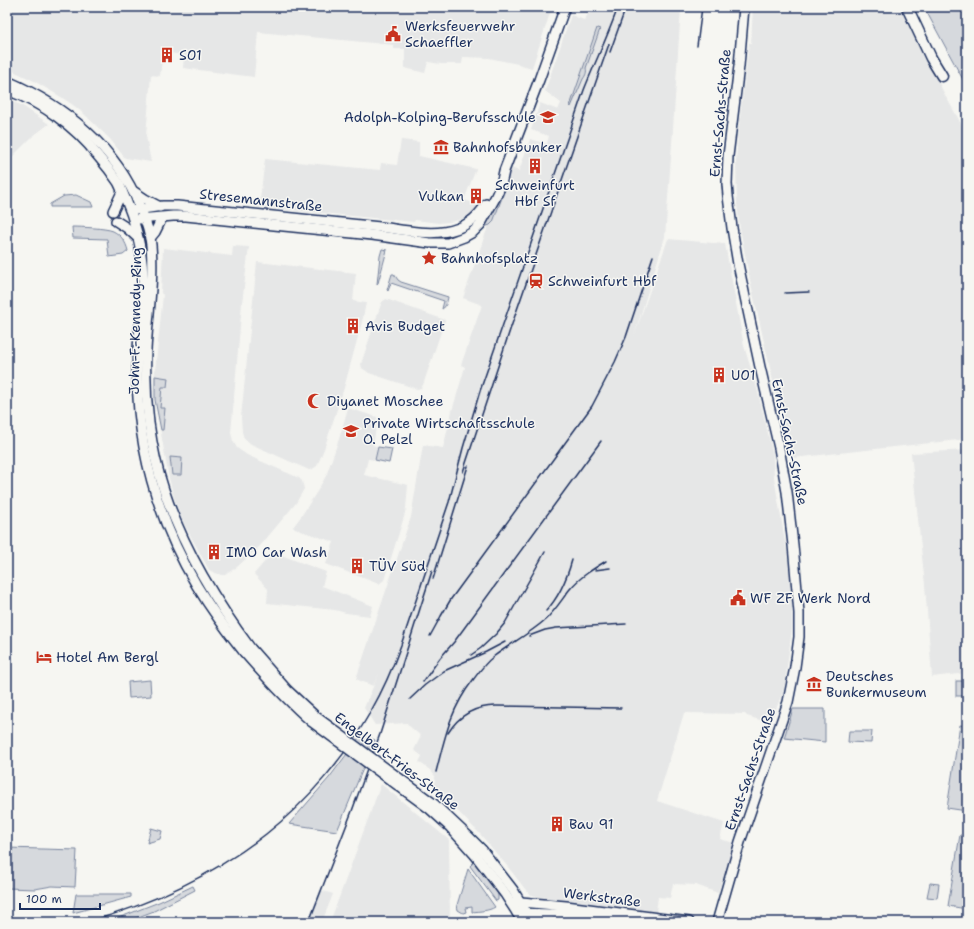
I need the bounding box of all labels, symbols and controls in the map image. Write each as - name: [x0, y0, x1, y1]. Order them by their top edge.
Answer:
- place label: Werksfeuerwehr Schaeffler: [405, 17, 516, 51]
- public building icon: Werksfeuerwehr Schaeffler: [384, 25, 402, 43]
- building icon: S01: [158, 46, 176, 64]
- place label: S01: [179, 46, 202, 64]
- street label: Ernst-Sachs-Straße: [705, 48, 735, 178]
- place label: Adolph-Kolping-Berufsschule: [344, 108, 536, 126]
- school or university icon: Adolph-Kolping-Berufsschule: [539, 108, 557, 126]
- museum icon: Bahnhofsbunker: [432, 138, 450, 156]
- place label: Bahnhofsbunker: [453, 138, 562, 156]
- building icon: Schweinfurt Hbf Sf: [526, 157, 544, 175]
- place label: Schweinfurt Hbf Sf: [495, 176, 575, 210]
- street label: Stresemannstraße: [199, 185, 323, 215]
- place label: Vulkan: [418, 187, 464, 205]
- building icon: Vulkan: [467, 187, 485, 205]
- street label: John-F.-Kennedy-Ring: [125, 247, 145, 395]
- place icon: Bahnhofsplatz: [420, 249, 438, 267]
- place label: Bahnhofsplatz: [441, 249, 538, 267]
- station icon: Schweinfurt Hbf: [527, 272, 545, 290]
- place label: Schweinfurt Hbf: [548, 272, 657, 290]
- building icon: Avis Budget: [344, 317, 362, 335]
- place label: Avis Budget: [365, 317, 445, 335]
- building icon: U01: [710, 366, 728, 384]
- place label: U01: [731, 366, 756, 384]
- street label: Ernst-Sachs-Straße: [768, 377, 812, 507]
- mosque icon: Diyanet Moschee: [306, 392, 324, 410]
- place label: Diyanet Moschee: [327, 392, 444, 410]
- place label: Private Wirtschaftsschule O. Pelzl: [363, 414, 535, 448]
- school or university icon: Private Wirtschaftsschule O. Pelzl: [342, 422, 360, 440]
- building icon: IMO Car Wash: [205, 543, 223, 561]
- place label: IMO Car Wash: [226, 543, 327, 561]
- building icon: TÜV Süd: [348, 557, 366, 575]
- place label: TÜV Süd: [369, 557, 426, 575]
- public building icon: WF ZF Werk Nord: [729, 589, 747, 607]
- place label: WF ZF Werk Nord: [750, 589, 871, 607]
- hotel icon: Hotel Am Bergl: [35, 648, 53, 666]
- place label: Hotel Am Bergl: [56, 648, 159, 666]
- place label: Deutsches Bunkermuseum: [826, 667, 927, 701]
- museum icon: Deutsches Bunkermuseum: [805, 675, 823, 693]
- street label: Ernst-Sachs-Straße: [721, 705, 779, 833]
- street label: Engelbert-Fries-Straße: [331, 708, 463, 814]
- building icon: Bau 91: [548, 815, 566, 833]
- place label: Bau 91: [569, 815, 614, 833]
- street label: Werkstraße: [562, 883, 642, 911]
- scale bar: [20, 885, 100, 911]
- text: 100 m: [26, 891, 62, 907]

